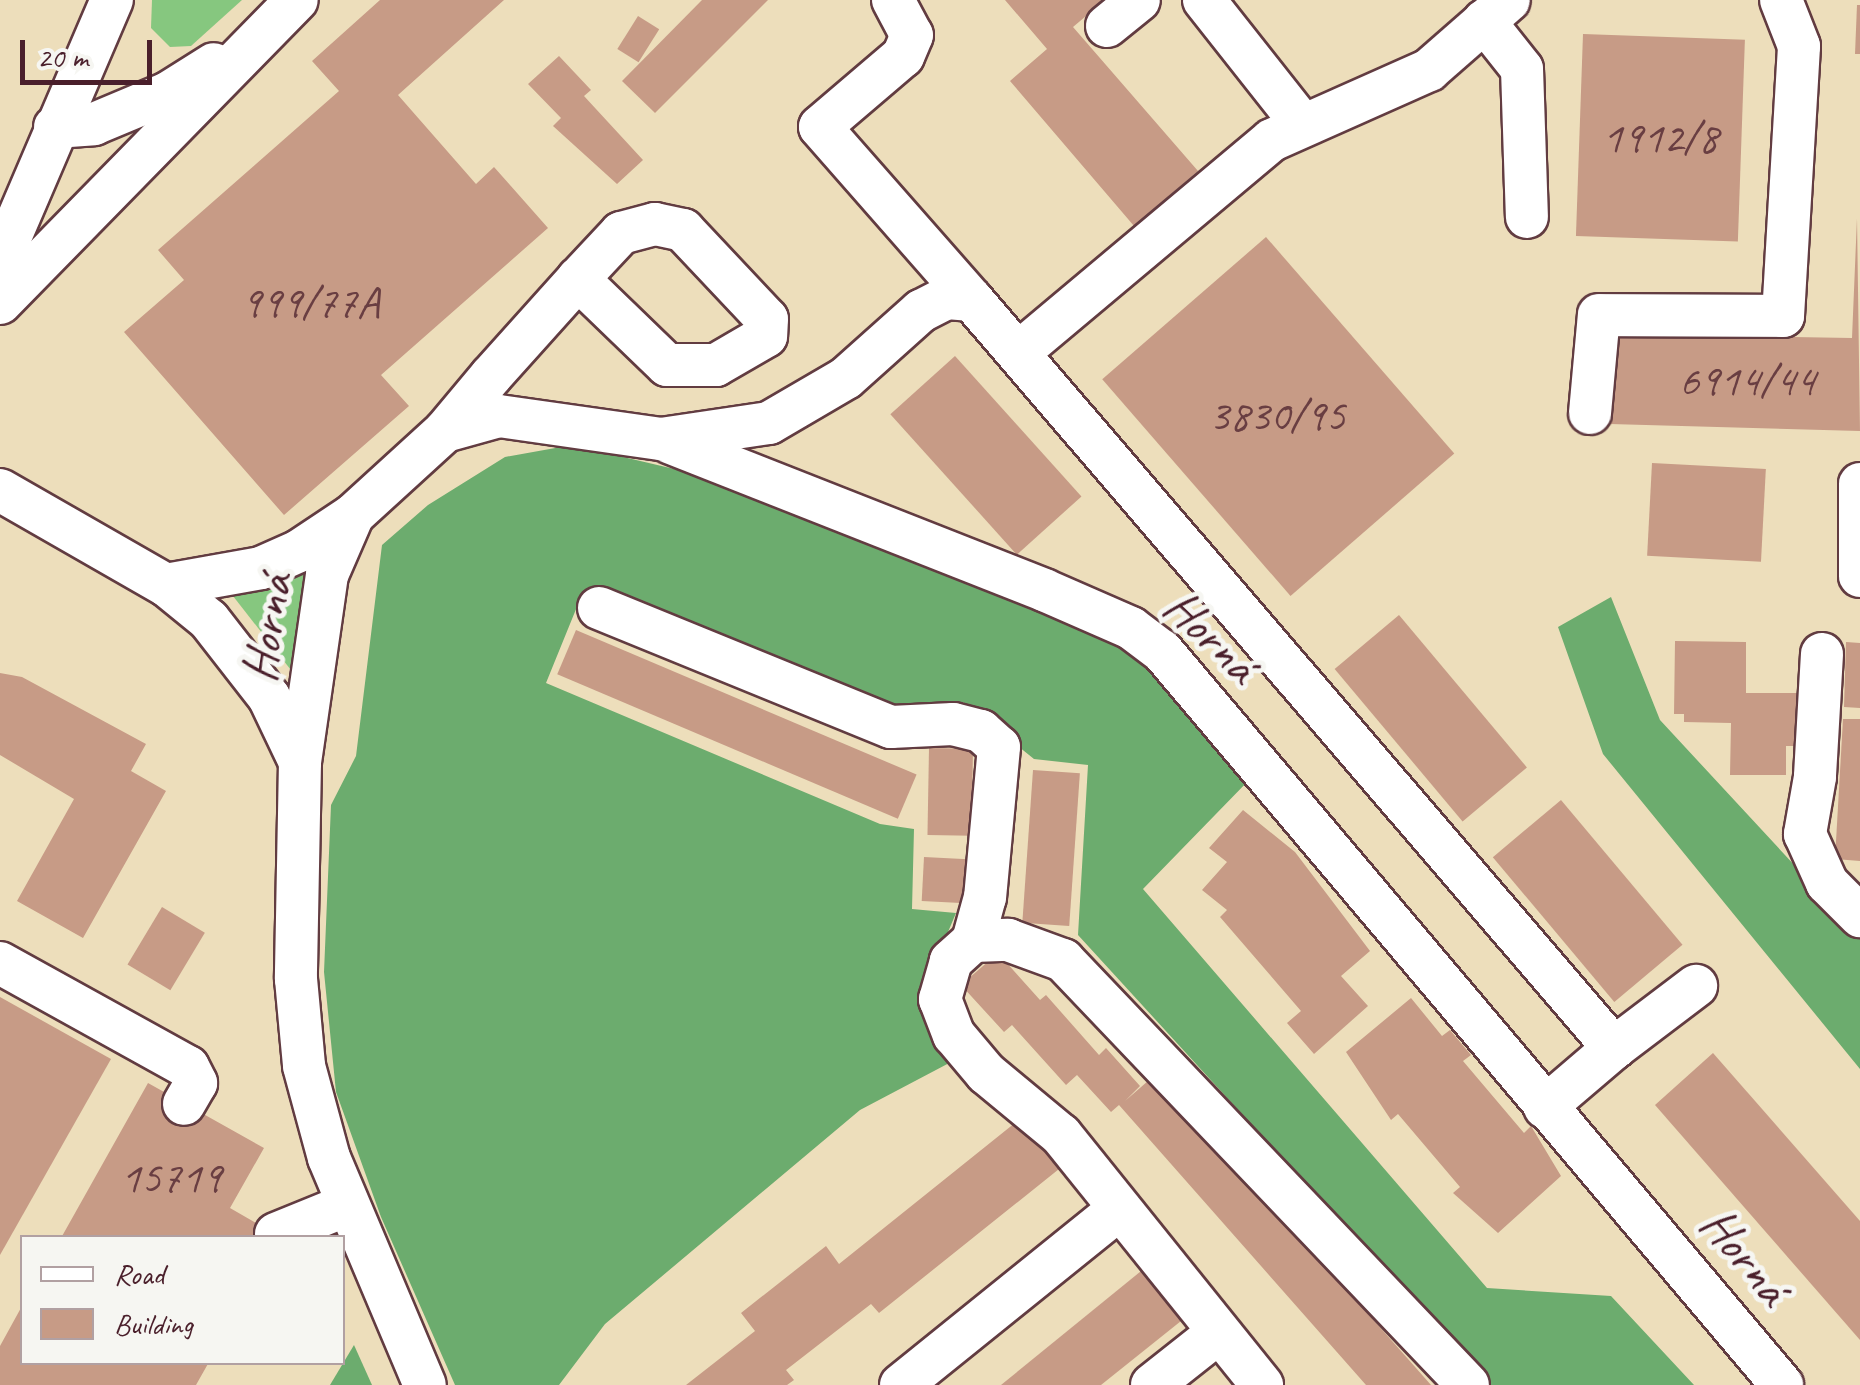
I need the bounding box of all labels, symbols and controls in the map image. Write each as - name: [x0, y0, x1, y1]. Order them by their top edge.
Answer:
- scale bar: [25, 20, 158, 82]
- text: 20 m: [37, 38, 88, 76]
- house number: 1912/8: [1602, 111, 1718, 165]
- house number: 999/77A: [241, 276, 379, 330]
- house number: 6914/44: [1679, 354, 1815, 408]
- house number: 3830/95: [1209, 389, 1345, 443]
- street label: Horná: [229, 570, 305, 686]
- street label: Horná: [1151, 577, 1271, 695]
- house number: 15719: [120, 1151, 222, 1205]
- street label: Horná: [1687, 1195, 1803, 1317]
- legend: [20, 1235, 345, 1365]
- text: Road: [114, 1255, 164, 1293]
- text: Building: [114, 1305, 193, 1343]

